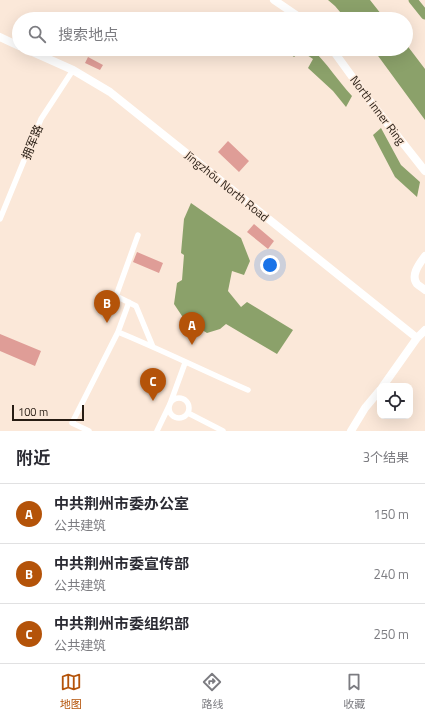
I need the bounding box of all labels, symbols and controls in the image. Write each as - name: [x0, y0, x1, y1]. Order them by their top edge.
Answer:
- search box: [12, 12, 413, 56]
- icon: search: [26, 23, 48, 45]
- text: 搜索地点: [58, 23, 118, 46]
- street label: North inner Ring: [345, 71, 411, 149]
- street label: 拥军路: [16, 122, 48, 162]
- street label: Jīngzhōu North Road: [181, 146, 273, 226]
- your location: [260, 255, 280, 275]
- pin: B: [94, 290, 120, 323]
- pin: A: [179, 312, 205, 345]
- pin: C: [140, 368, 166, 401]
- map controls: [377, 383, 413, 419]
- button: locate: [377, 383, 413, 419]
- scale bar: [12, 403, 84, 422]
- text: 100 m: [18, 404, 48, 420]
- text: 附近: [16, 445, 50, 471]
- text: 3个结果: [363, 447, 409, 467]
- text: 中共荆州市委办公室: [54, 492, 189, 515]
- text: A: [25, 504, 33, 524]
- text: 150 m: [373, 504, 409, 524]
- text: 公共建筑: [54, 515, 106, 535]
- text: 中共荆州市委宣传部: [54, 552, 189, 575]
- text: B: [25, 564, 33, 584]
- text: 240 m: [373, 564, 409, 584]
- text: 公共建筑: [54, 575, 106, 595]
- text: 中共荆州市委组织部: [54, 612, 189, 635]
- text: C: [25, 624, 33, 644]
- text: 250 m: [373, 624, 409, 644]
- text: 公共建筑: [54, 635, 106, 655]
- tab: 地图: [60, 671, 82, 712]
- tab: 路线: [201, 671, 223, 712]
- tab: 收藏: [343, 671, 365, 712]

